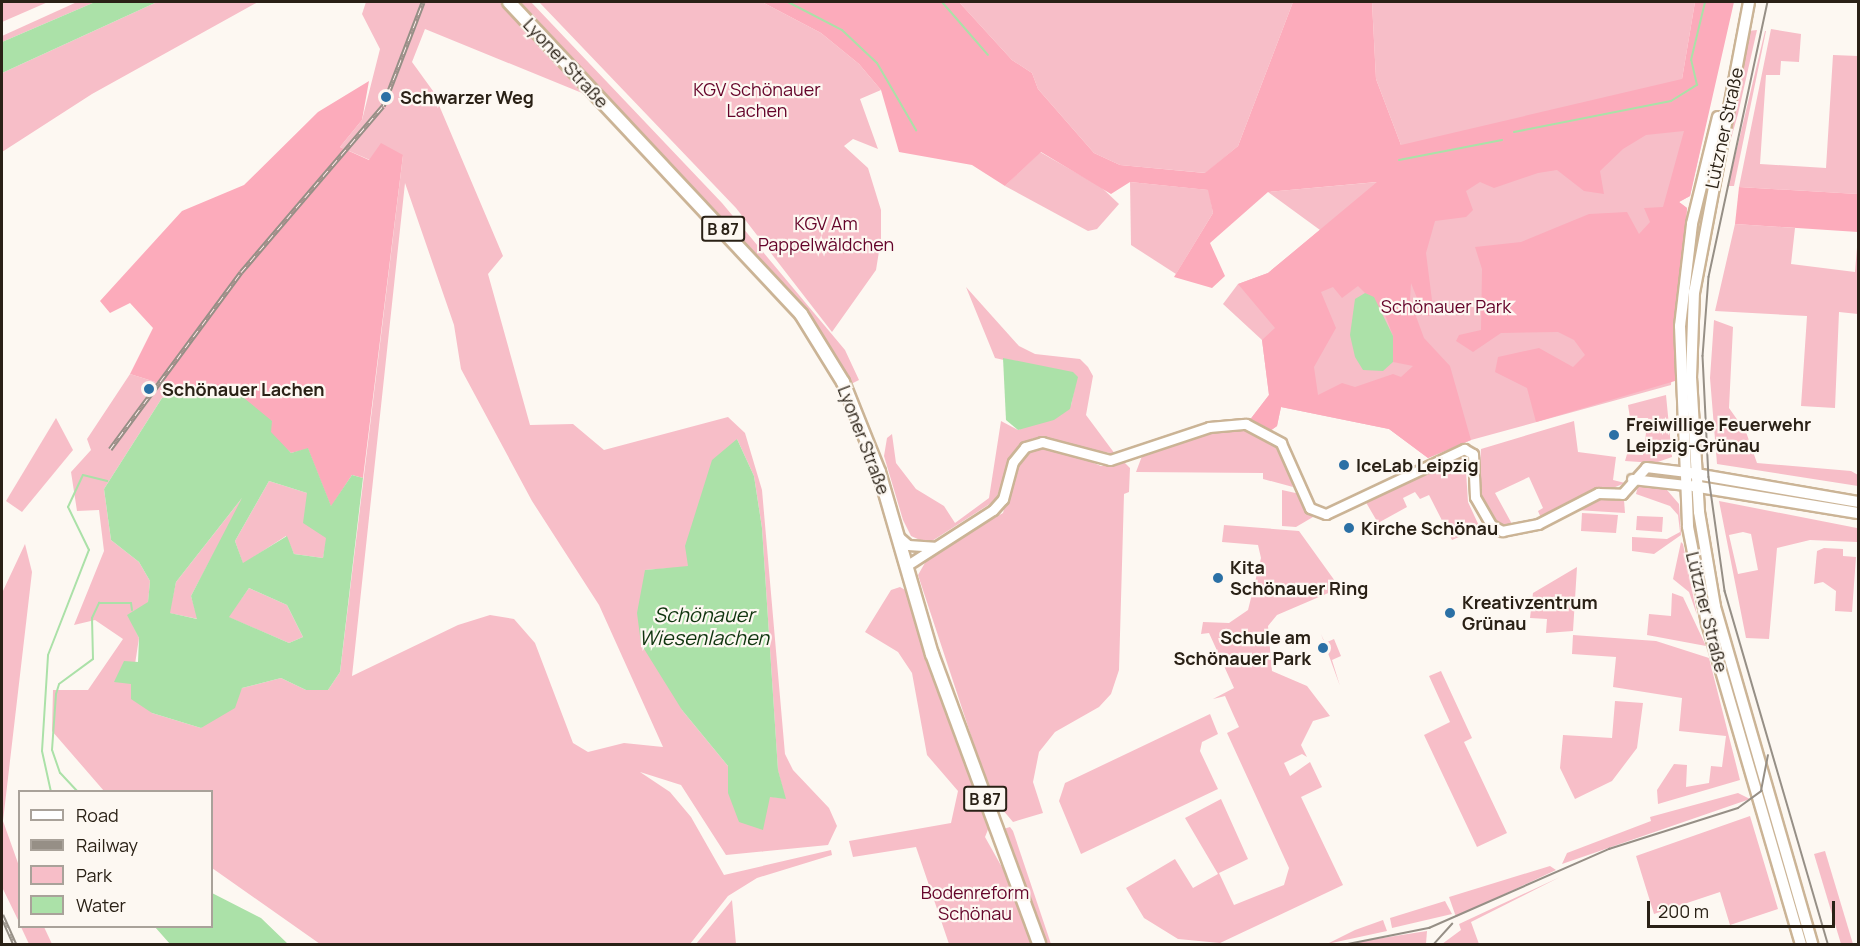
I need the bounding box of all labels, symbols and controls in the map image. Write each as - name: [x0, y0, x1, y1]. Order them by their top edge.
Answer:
- street label: Lyoner Straße: [519, 14, 613, 112]
- street label: Lützner Straße: [1701, 65, 1747, 191]
- park label: KGV Schönauer Lachen: [693, 79, 821, 122]
- place label: Schwarzer Weg: [400, 86, 534, 108]
- marker: Schwarzer Weg: [377, 88, 395, 106]
- park label: KGV Am Pappelwäldchen: [758, 213, 894, 256]
- road number: B 87: [700, 216, 746, 242]
- park label: Schönauer Park: [1381, 295, 1511, 317]
- place label: Schönauer Lachen: [162, 378, 324, 400]
- marker: Schönauer Lachen: [140, 380, 158, 398]
- street label: Lyoner Straße: [833, 382, 895, 498]
- place label: Freiwillige Feuerwehr Leipzig-Grünau: [1626, 414, 1811, 456]
- marker: Freiwillige Feuerwehr Leipzig-Grünau: [1607, 428, 1621, 442]
- place label: IceLab Leipzig: [1356, 454, 1479, 476]
- marker: IceLab Leipzig: [1337, 458, 1351, 472]
- place label: Kirche Schönau: [1361, 517, 1498, 539]
- marker: Kirche Schönau: [1342, 521, 1356, 535]
- street label: Lützner Straße: [1682, 549, 1732, 675]
- place label: Kita Schönauer Ring: [1230, 557, 1368, 600]
- marker: Kita Schönauer Ring: [1211, 571, 1225, 585]
- place label: Kreativzentrum Grünau: [1462, 592, 1598, 634]
- water label: Schönauer Wiesenlachen: [639, 603, 769, 650]
- marker: Kreativzentrum Grünau: [1443, 606, 1457, 620]
- place label: Schule am Schönauer Park: [1173, 627, 1311, 670]
- marker: Schule am Schönauer Park: [1316, 641, 1330, 655]
- road number: B 87: [962, 786, 1008, 812]
- legend: [18, 790, 213, 928]
- text: Road: [76, 803, 119, 827]
- text: Railway: [76, 833, 138, 857]
- text: Park: [76, 863, 112, 887]
- park label: Bodenreform Schönau: [921, 882, 1029, 924]
- scale bar: [1650, 889, 1838, 927]
- text: Water: [76, 893, 126, 917]
- text: 200 m: [1658, 899, 1709, 923]

